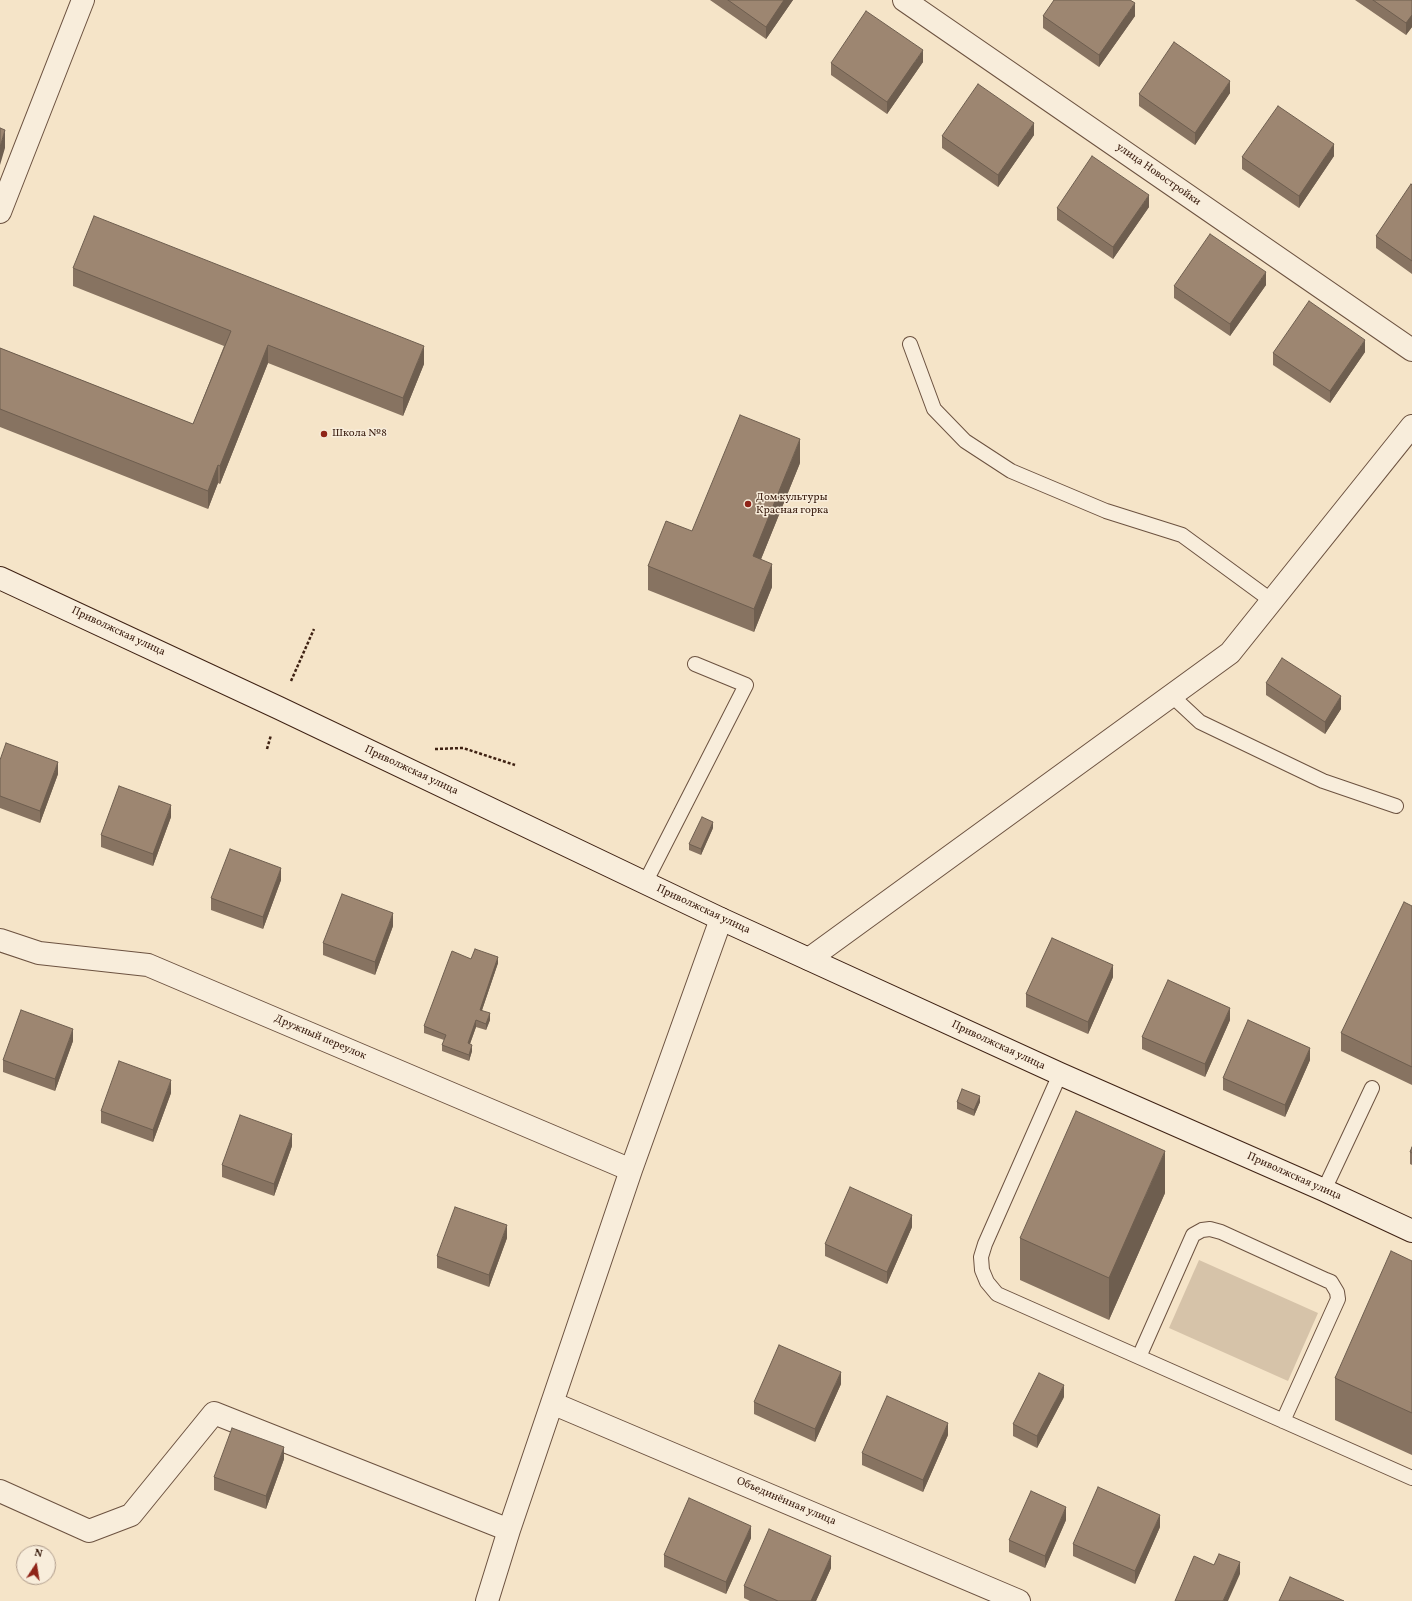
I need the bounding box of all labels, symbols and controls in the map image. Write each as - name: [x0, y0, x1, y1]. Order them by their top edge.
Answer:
- street label: улица Новостройки: [1113, 141, 1203, 209]
- place label: Школа №8: [332, 427, 387, 441]
- marker: Школа №8: [319, 429, 329, 439]
- place label: Дом культуры Красная горка: [756, 491, 828, 517]
- marker: Дом культуры Красная горка: [743, 499, 753, 509]
- street label: Приволжская улица: [69, 604, 167, 660]
- street label: Приволжская улица: [362, 743, 460, 799]
- street label: Приволжская улица: [654, 882, 752, 938]
- street label: Дружный переулок: [272, 1013, 368, 1063]
- street label: Приволжская улица: [949, 1018, 1047, 1074]
- street label: Приволжская улица: [1245, 1150, 1343, 1204]
- street label: Объединённая улица: [734, 1475, 838, 1529]
- north arrow: [16, 1545, 56, 1585]
- text: N: [33, 1546, 44, 1562]

